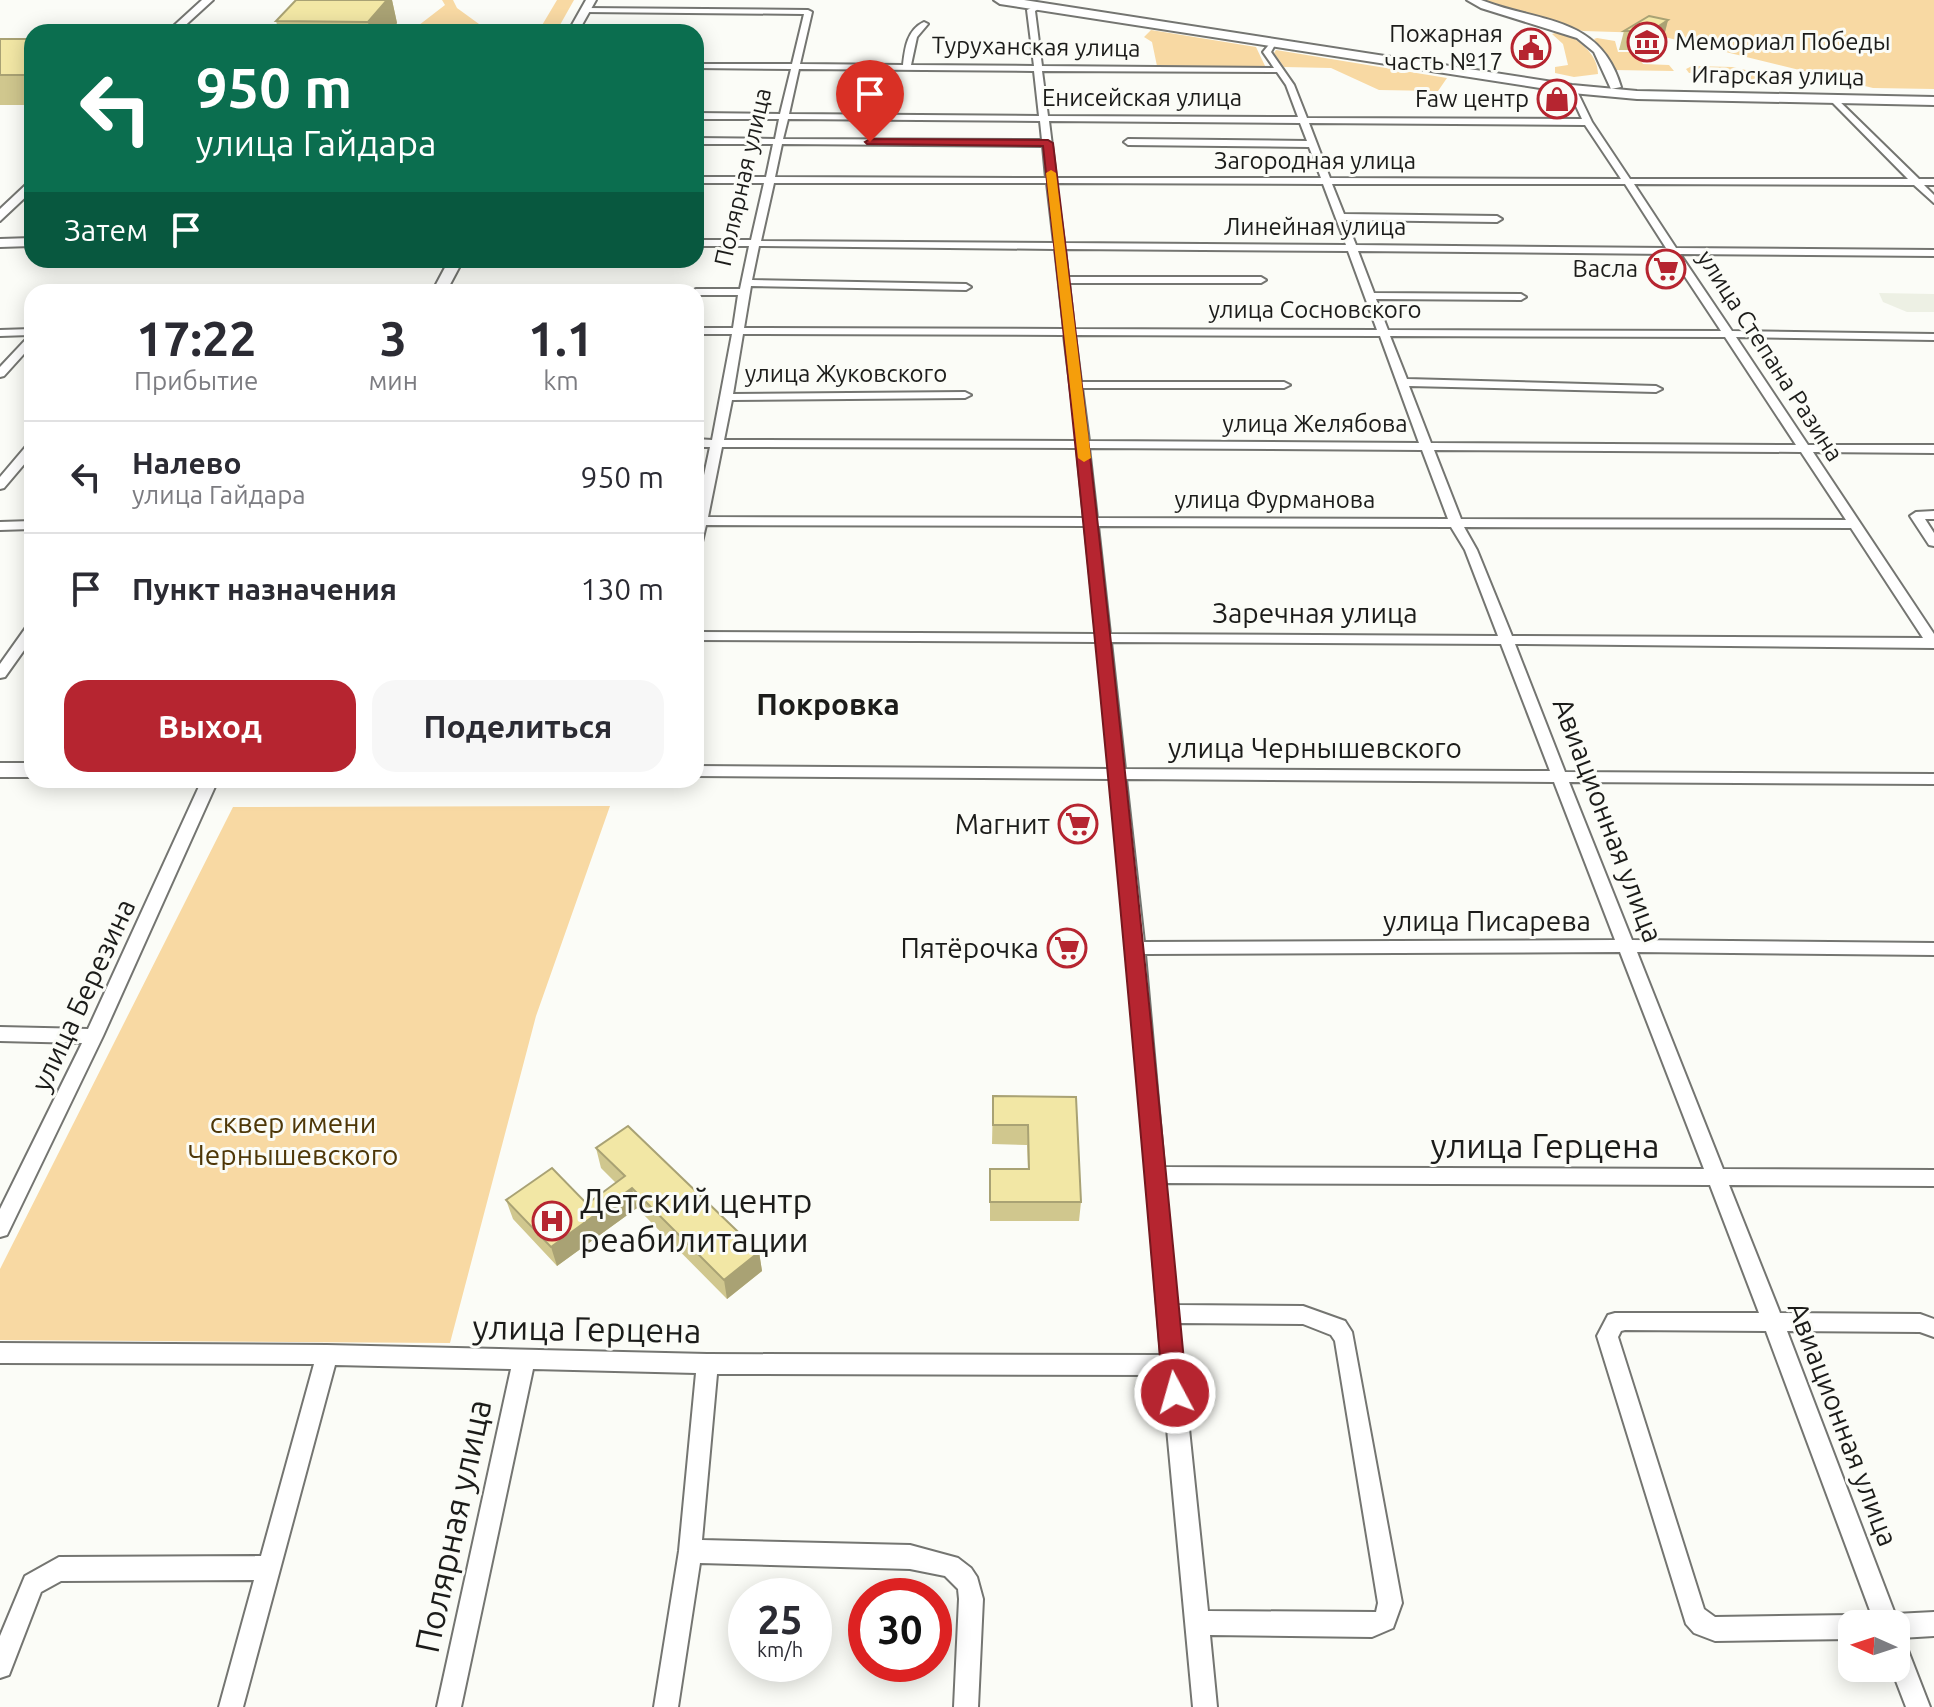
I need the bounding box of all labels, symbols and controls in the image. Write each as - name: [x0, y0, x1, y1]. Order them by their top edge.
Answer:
- place label: Пожарная часть №17: [1385, 20, 1503, 75]
- museum icon: Мемориал Победы: [1626, 21, 1668, 63]
- public building icon: Пожарная часть №17: [1510, 27, 1552, 69]
- place label: Мемориал Победы: [1675, 28, 1891, 55]
- street label: Туруханская улица: [931, 31, 1141, 62]
- icon: left: [64, 56, 168, 160]
- text: 950 m: [196, 56, 352, 119]
- pin: [836, 60, 904, 142]
- street label: Игарская улица: [1691, 60, 1865, 91]
- icon: arrive: [848, 72, 892, 116]
- shop icon: Faw центр: [1536, 78, 1578, 120]
- street label: Енисейская улица: [1042, 84, 1242, 111]
- street label: Полярная улица: [709, 85, 776, 269]
- place label: Faw центр: [1415, 85, 1529, 112]
- text: улица Гайдара: [196, 122, 437, 163]
- street label: Загородная улица: [1214, 147, 1416, 174]
- icon: arrive: [164, 208, 208, 252]
- text: Затем: [64, 213, 148, 247]
- street label: Линейная улица: [1224, 213, 1406, 240]
- street label: улица Степана Разина: [1692, 245, 1849, 466]
- supermarket icon: Васла: [1645, 248, 1687, 290]
- place label: Васла: [1572, 255, 1638, 282]
- street label: улица Сосновского: [1208, 296, 1422, 323]
- text: 17:22: [136, 311, 256, 365]
- text: 3: [380, 311, 407, 365]
- text: 1.1: [528, 311, 594, 365]
- street label: улица Жуковского: [745, 360, 947, 387]
- text: Прибытие: [134, 366, 258, 395]
- text: мин: [368, 366, 418, 395]
- text: km: [543, 366, 579, 395]
- street label: улица Желябова: [1222, 410, 1408, 437]
- text: Налево: [132, 446, 242, 480]
- icon: left: [64, 455, 108, 499]
- text: 950 m: [580, 460, 664, 494]
- text: улица Гайдара: [132, 480, 306, 509]
- street label: улица Фурманова: [1175, 486, 1375, 513]
- icon: arrive: [64, 567, 108, 611]
- text: Пункт назначения: [132, 572, 397, 606]
- text: 130 m: [580, 572, 664, 606]
- street label: Заречная улица: [1212, 597, 1418, 628]
- button: Выход: [64, 680, 356, 772]
- button: Поделиться: [372, 680, 664, 772]
- district label: Покровка: [756, 687, 900, 721]
- street label: Авиационная улица: [1548, 693, 1669, 946]
- street label: улица Чернышевского: [1168, 732, 1462, 763]
- supermarket icon: Магнит: [1057, 803, 1099, 845]
- place label: Магнит: [955, 808, 1051, 839]
- street label: улица Березина: [24, 894, 141, 1096]
- street label: улица Писарева: [1383, 905, 1591, 936]
- supermarket icon: Пятёрочка: [1046, 927, 1088, 969]
- place label: Пятёрочка: [901, 932, 1039, 963]
- park label: сквер имени Чернышевского: [188, 1107, 398, 1170]
- street label: улица Герцена: [1431, 1126, 1659, 1164]
- place label: Детский центр реабилитации: [580, 1181, 812, 1258]
- hospital icon: Детский центр реабилитации: [531, 1200, 573, 1242]
- street label: Авиационная улица: [1783, 1297, 1904, 1550]
- street label: улица Герцена: [472, 1307, 702, 1349]
- position arrow: [1133, 1351, 1217, 1435]
- street label: Полярная улица: [407, 1396, 497, 1656]
- speed limit sign: 30: [848, 1578, 952, 1682]
- text: 25: [757, 1597, 803, 1642]
- north arrow: [1838, 1610, 1910, 1682]
- map controls: [1838, 1610, 1910, 1682]
- text: km/h: [757, 1638, 803, 1661]

